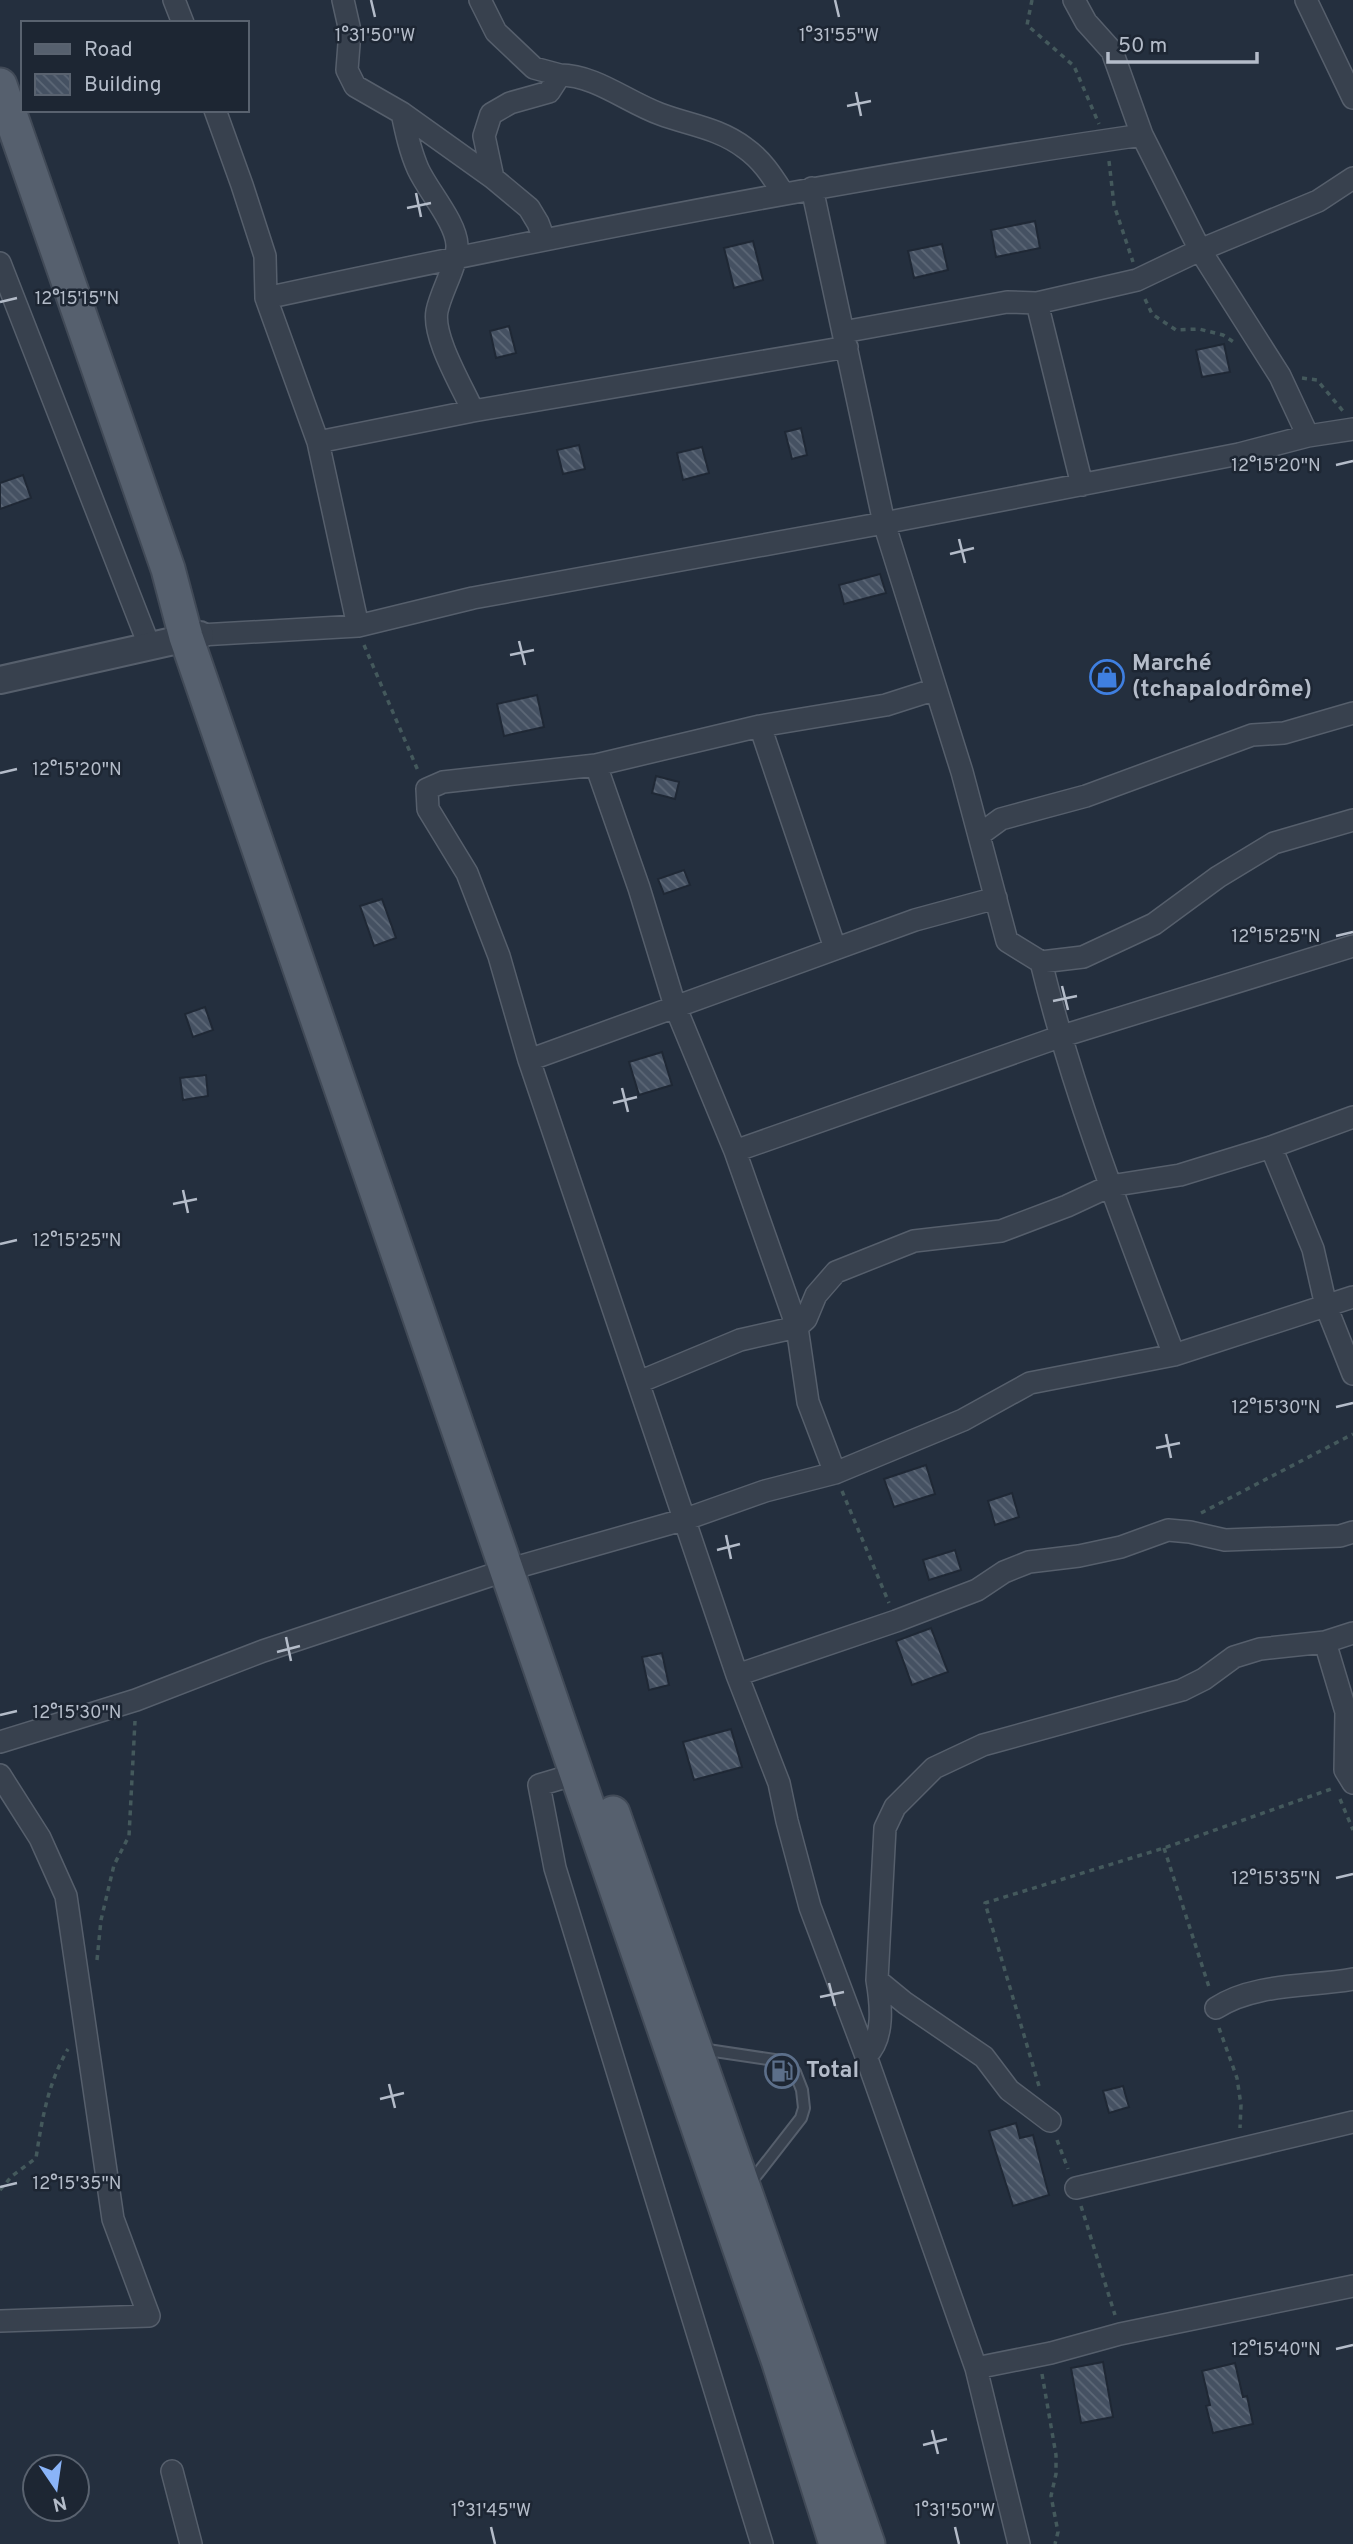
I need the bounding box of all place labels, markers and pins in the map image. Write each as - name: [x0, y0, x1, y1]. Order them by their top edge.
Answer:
- place label: Marché (tchapalodrôme): [1132, 650, 1312, 705]
- shop icon: Marché (tchapalodrôme): [1088, 658, 1126, 696]
- fuel station icon: Total: [763, 2052, 801, 2090]
- place label: Total: [806, 2057, 859, 2086]

